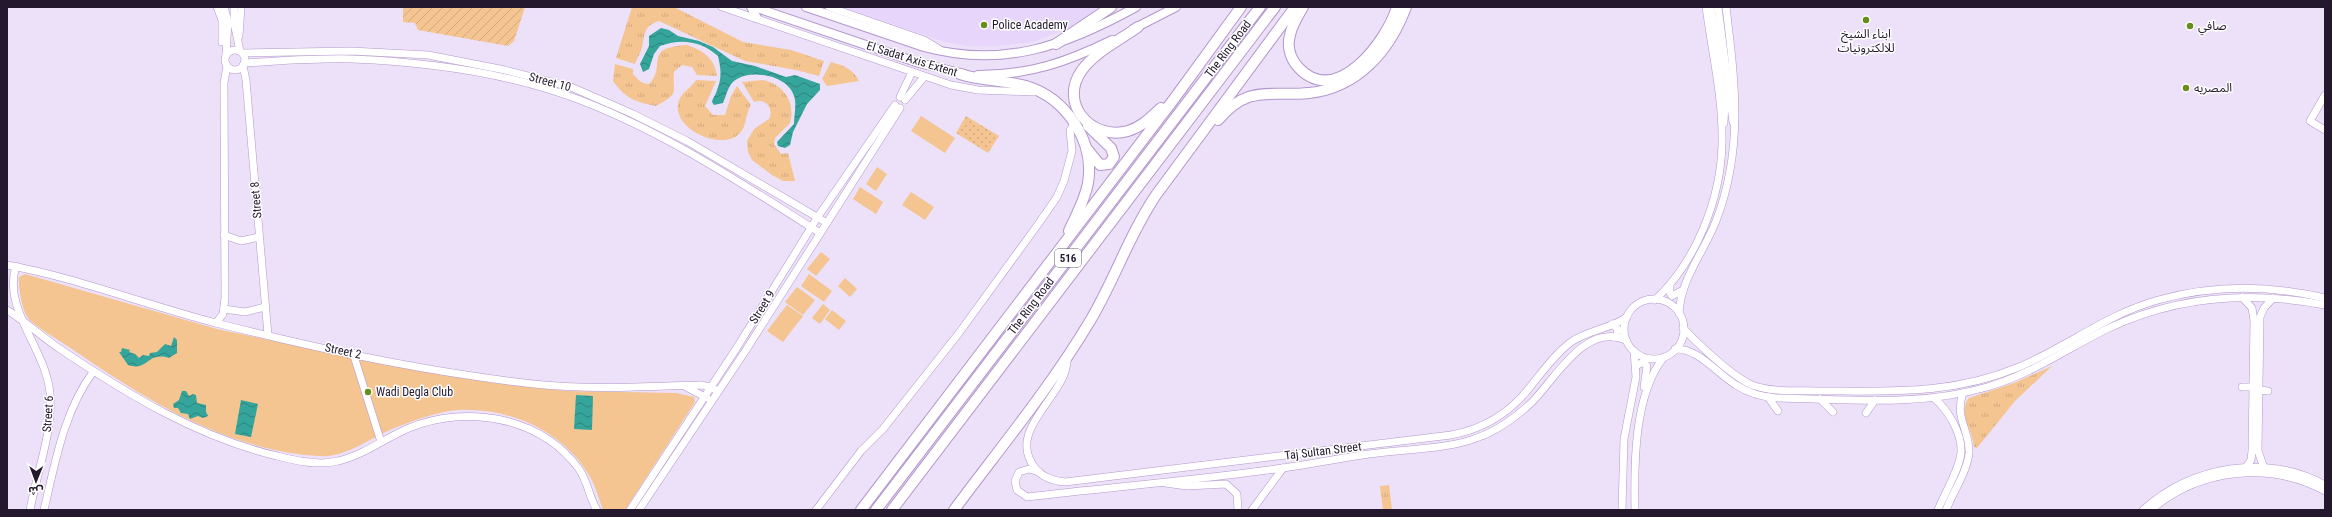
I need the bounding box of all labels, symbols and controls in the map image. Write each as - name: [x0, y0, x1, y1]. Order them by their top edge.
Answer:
- marker: ابناء الشيخ للالكترونيات: [1861, 15, 1871, 25]
- place label: Police Academy: [992, 18, 1068, 32]
- street label: The Ring Road: [1202, 18, 1254, 80]
- place label: صافي: [2198, 19, 2227, 36]
- marker: Police Academy: [979, 20, 989, 30]
- marker: صافي: [2185, 21, 2195, 31]
- place label: ابناء الشيخ للالكترونيات: [1837, 27, 1895, 55]
- street label: El Sadat Axis Extent: [865, 39, 960, 80]
- street label: Street 10: [528, 70, 573, 94]
- place label: المصريه: [2194, 81, 2232, 95]
- marker: المصريه: [2181, 83, 2191, 93]
- street label: Street 8: [247, 181, 265, 219]
- road number: 516: [1055, 249, 1081, 267]
- street label: The Ring Road: [1005, 275, 1057, 337]
- street label: Street 9: [746, 288, 778, 326]
- street label: Street 2: [324, 340, 363, 362]
- place label: Wadi Degla Club: [376, 385, 453, 399]
- marker: Wadi Degla Club: [363, 387, 373, 397]
- street label: Street 6: [40, 395, 56, 433]
- street label: Taj Sultan Street: [1284, 439, 1363, 463]
- north arrow: [16, 461, 56, 501]
- text: ش: [28, 484, 43, 497]

